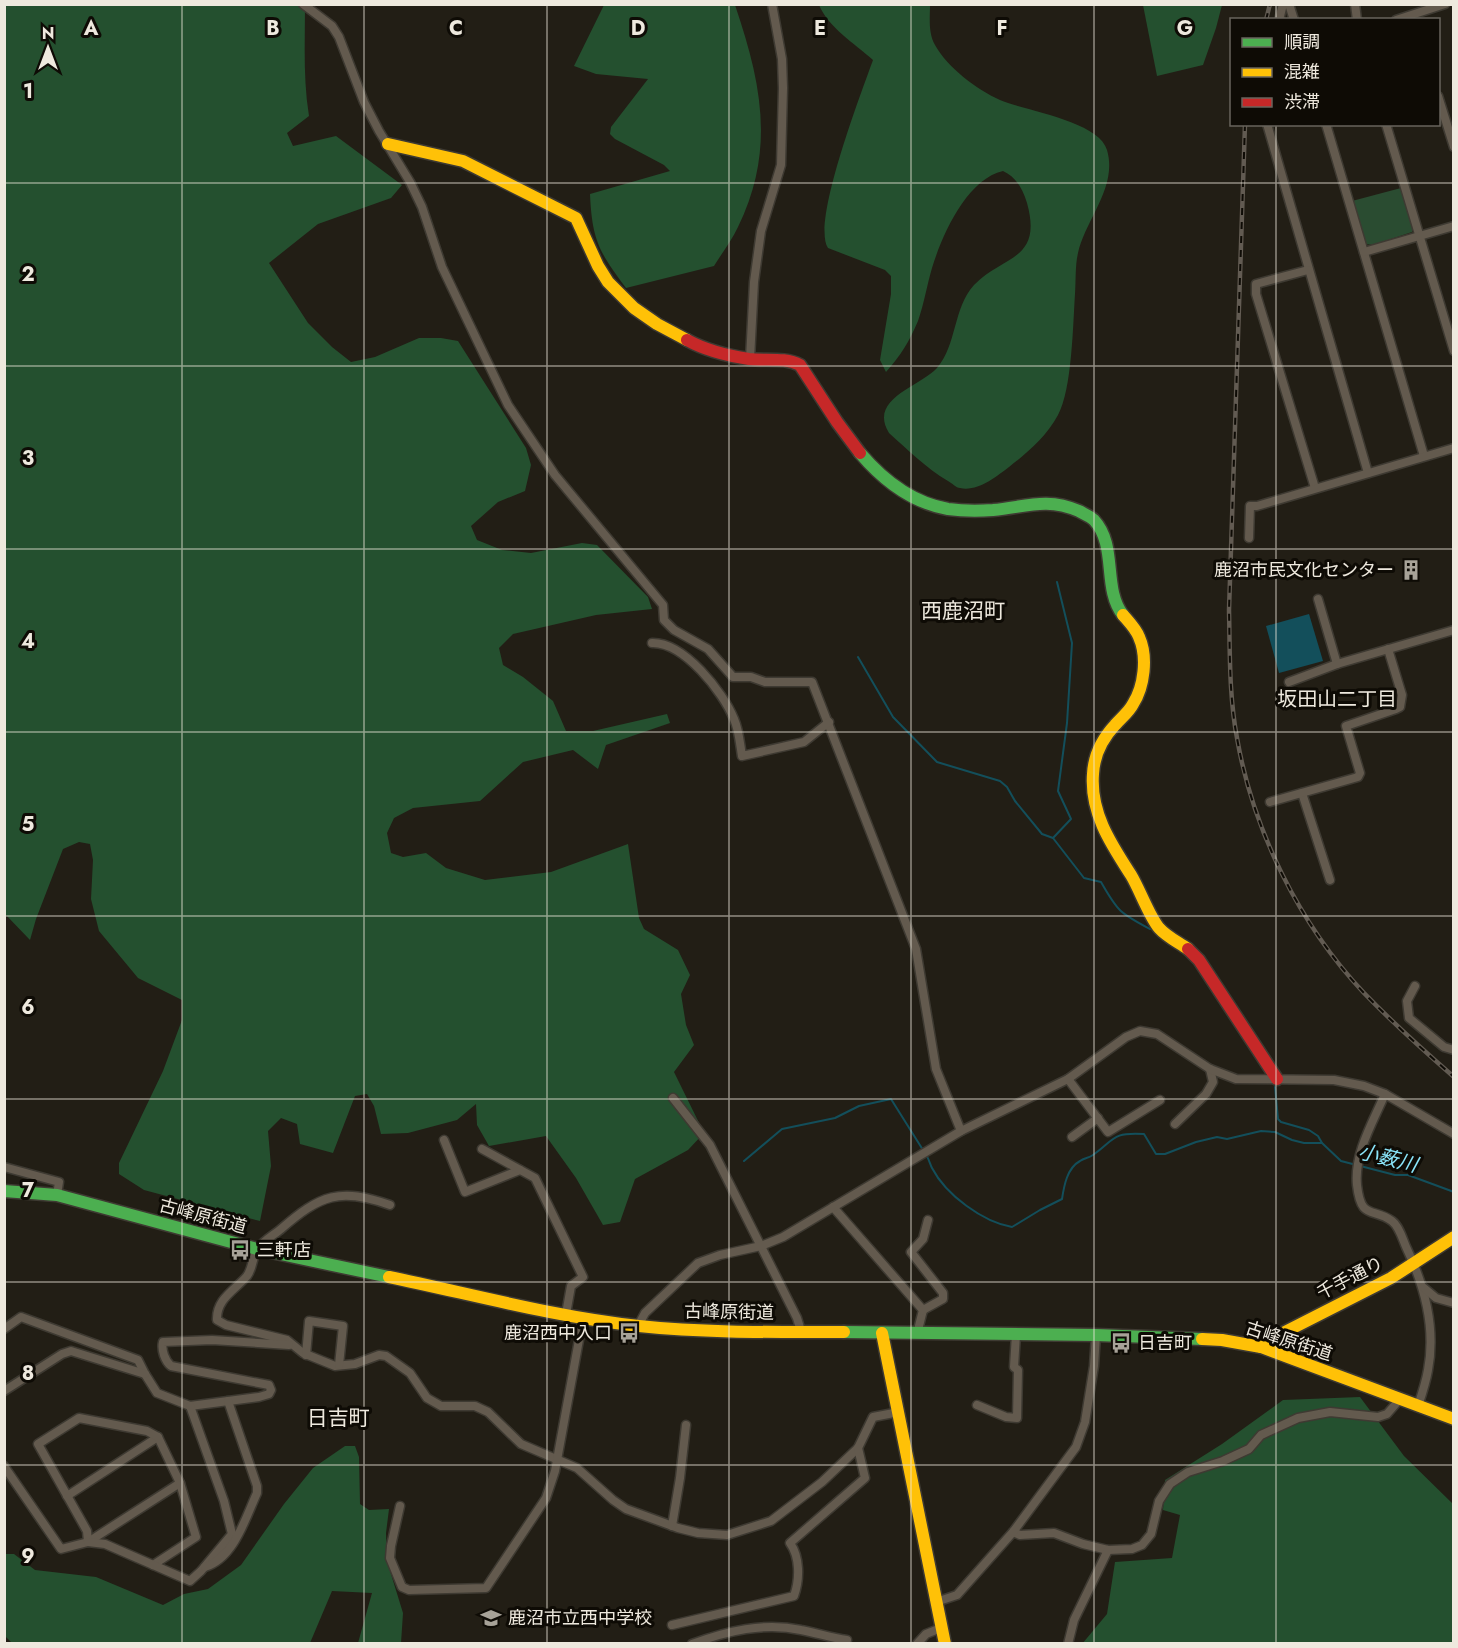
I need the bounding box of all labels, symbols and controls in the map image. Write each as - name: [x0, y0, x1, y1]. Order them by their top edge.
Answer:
- text: A: [83, 14, 99, 43]
- text: B: [266, 14, 280, 43]
- text: C: [449, 14, 463, 43]
- text: D: [631, 14, 645, 43]
- text: E: [814, 14, 826, 43]
- text: F: [996, 14, 1008, 43]
- text: G: [1177, 14, 1193, 43]
- north arrow: [18, 18, 78, 78]
- legend: [1230, 18, 1440, 126]
- text: N: [42, 22, 54, 45]
- text: 順調: [1284, 29, 1320, 55]
- text: 混雑: [1284, 59, 1320, 85]
- text: 1: [23, 77, 33, 106]
- text: 渋滞: [1284, 89, 1320, 115]
- text: 2: [21, 260, 35, 289]
- text: 3: [22, 444, 34, 473]
- place label: 鹿沼市民文化センター: [1214, 557, 1394, 583]
- building icon: 鹿沼市民文化センター: [1399, 558, 1423, 582]
- district label: 西鹿沼町: [921, 596, 1005, 626]
- text: 4: [21, 627, 35, 656]
- district label: 坂田山二丁目: [1277, 685, 1397, 714]
- text: 5: [22, 810, 35, 839]
- text: 6: [21, 993, 35, 1022]
- water label: 小薮川: [1355, 1137, 1422, 1180]
- text: 7: [22, 1176, 35, 1205]
- street label: 古峰原街道: [156, 1192, 250, 1240]
- place label: 三軒店: [257, 1237, 311, 1263]
- bus stop icon: 三軒店: [228, 1238, 252, 1262]
- street label: 千手通り: [1312, 1250, 1388, 1306]
- street label: 古峰原街道: [684, 1298, 774, 1326]
- street label: 古峰原街道: [1242, 1315, 1336, 1367]
- place label: 鹿沼西中入口: [504, 1320, 612, 1346]
- bus stop icon: 鹿沼西中入口: [617, 1321, 641, 1345]
- place label: 日吉町: [1138, 1330, 1192, 1356]
- bus stop icon: 日吉町: [1109, 1331, 1133, 1355]
- text: 8: [22, 1359, 34, 1388]
- district label: 日吉町: [307, 1403, 370, 1433]
- text: 9: [21, 1542, 35, 1571]
- place label: 鹿沼市立西中学校: [508, 1605, 652, 1631]
- school or university icon: 鹿沼市立西中学校: [479, 1606, 503, 1630]

